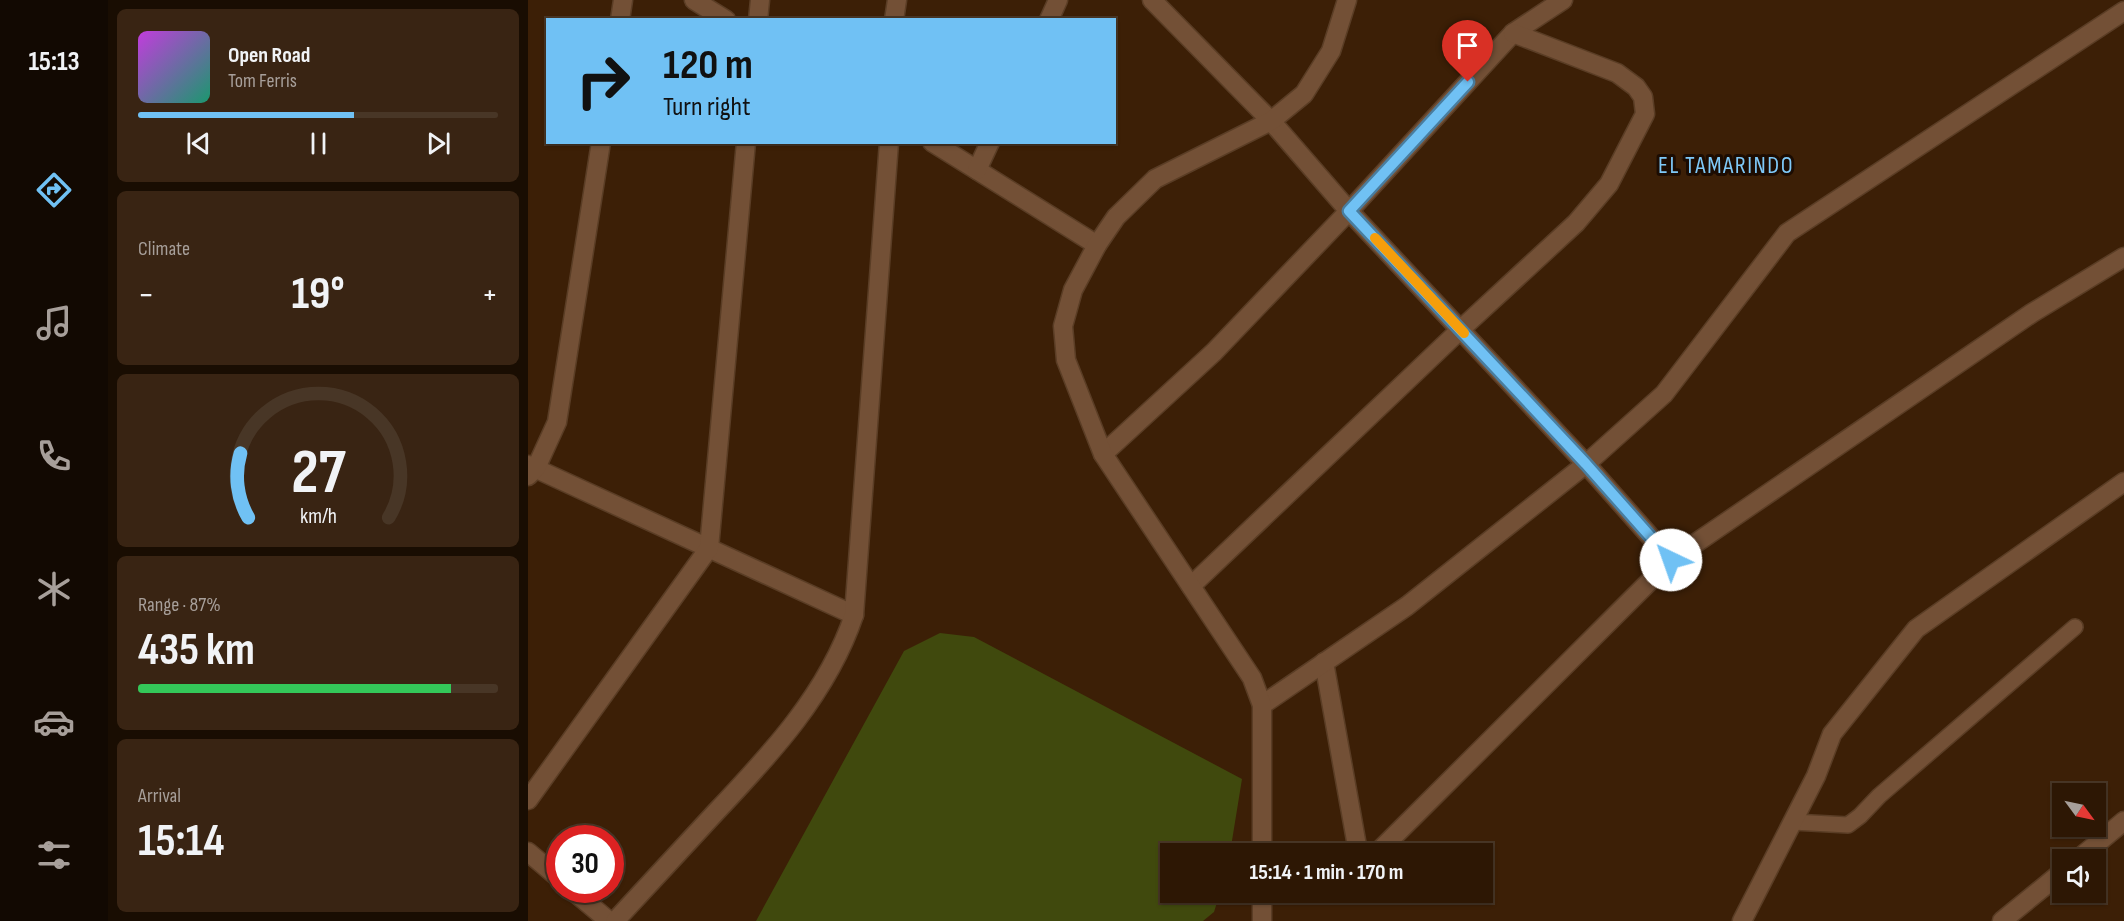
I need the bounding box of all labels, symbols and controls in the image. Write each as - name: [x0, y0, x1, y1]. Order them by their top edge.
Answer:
- pin: [1442, 20, 1493, 82]
- icon: arrive: [1451, 29, 1484, 62]
- text: 120 m: [663, 40, 753, 91]
- text: Open Road: [228, 42, 310, 69]
- icon: right: [564, 42, 642, 120]
- text: 15:13: [28, 46, 80, 78]
- text: Tom Ferris: [228, 69, 297, 93]
- text: Turn right: [663, 91, 750, 123]
- icon: previous: [182, 127, 215, 160]
- icon: pause: [302, 127, 335, 160]
- icon: next: [422, 127, 455, 160]
- district label: EL TAMARINDO: [1658, 151, 1794, 180]
- icon: directions: [33, 169, 75, 211]
- text: Climate: [138, 237, 190, 261]
- text: 19°: [291, 267, 345, 322]
- text: −: [138, 275, 154, 315]
- text: +: [482, 275, 498, 315]
- icon: music: [33, 302, 75, 344]
- icon: phone: [33, 435, 75, 477]
- text: 27: [291, 436, 346, 511]
- text: km/h: [299, 504, 337, 529]
- position arrow: [1639, 528, 1703, 592]
- icon: climate: [33, 568, 75, 610]
- text: Range · 87%: [138, 593, 221, 617]
- text: 435 km: [138, 623, 255, 678]
- icon: car: [33, 701, 75, 743]
- north arrow: [2052, 783, 2106, 837]
- map controls: [2052, 783, 2106, 903]
- text: Arrival: [138, 784, 181, 808]
- text: 15:14: [138, 814, 224, 869]
- speed limit sign: 30: [546, 825, 624, 903]
- icon: filters: [33, 834, 75, 876]
- button: sound: [2052, 849, 2106, 903]
- text: 15:14 · 1 min · 170 m: [1250, 859, 1403, 886]

